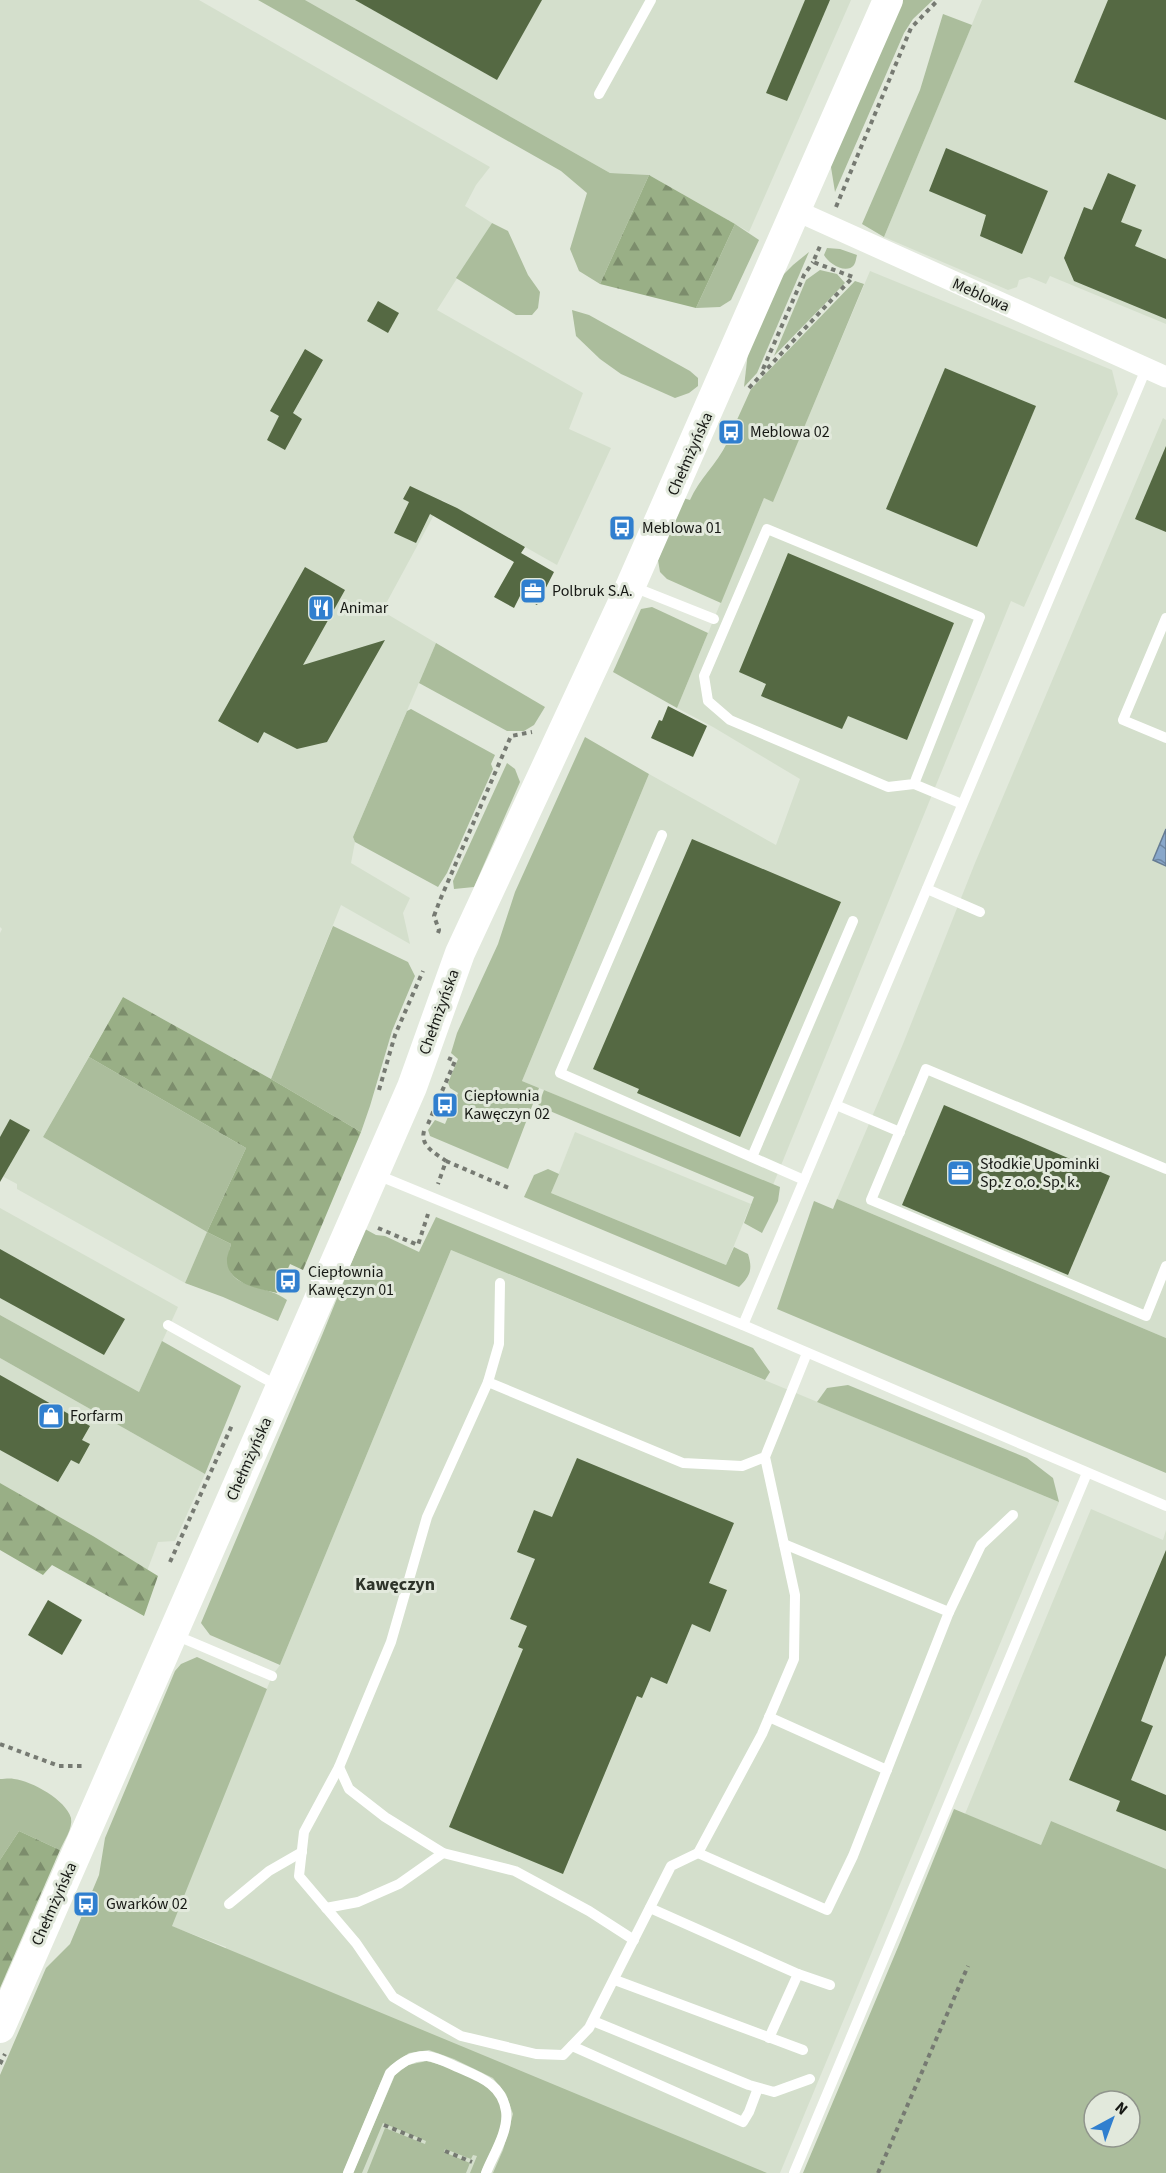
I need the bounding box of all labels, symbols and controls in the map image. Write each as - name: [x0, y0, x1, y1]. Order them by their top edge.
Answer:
- street label: Meblowa: [949, 273, 1013, 317]
- street label: Chełmżyńska: [662, 409, 718, 499]
- bus stop icon: Meblowa 02: [716, 417, 746, 447]
- place label: Meblowa 02: [750, 421, 830, 443]
- bus stop icon: Meblowa 01: [607, 513, 637, 543]
- place label: Meblowa 01: [642, 517, 722, 539]
- office icon: Polbruk S.A.: [518, 576, 548, 606]
- place label: Polbruk S.A.: [552, 580, 633, 602]
- restaurant icon: Animar: [306, 593, 336, 623]
- place label: Animar: [340, 597, 389, 619]
- street label: Chełmżyńska: [413, 966, 465, 1058]
- place label: Ciepłownia Kawęczyn 02: [464, 1085, 550, 1125]
- bus stop icon: Ciepłownia Kawęczyn 02: [430, 1090, 460, 1120]
- place label: Słodkie Upominki Sp. z o.o. Sp. k.: [980, 1153, 1100, 1193]
- office icon: Słodkie Upominki Sp. z o.o. Sp. k.: [945, 1158, 975, 1188]
- place label: Ciepłownia Kawęczyn 01: [308, 1261, 394, 1301]
- bus stop icon: Ciepłownia Kawęczyn 01: [273, 1266, 303, 1296]
- shop icon: Forfarm: [36, 1401, 66, 1431]
- place label: Forfarm: [70, 1405, 123, 1427]
- street label: Chełmżyńska: [221, 1414, 277, 1504]
- district label: Kawęczyn: [355, 1572, 435, 1597]
- street label: Chełmżyńska: [26, 1859, 82, 1949]
- bus stop icon: Gwarków 02: [71, 1889, 101, 1919]
- place label: Gwarków 02: [106, 1893, 188, 1915]
- north arrow: [1082, 2089, 1142, 2149]
- text: N: [1110, 2097, 1132, 2120]

